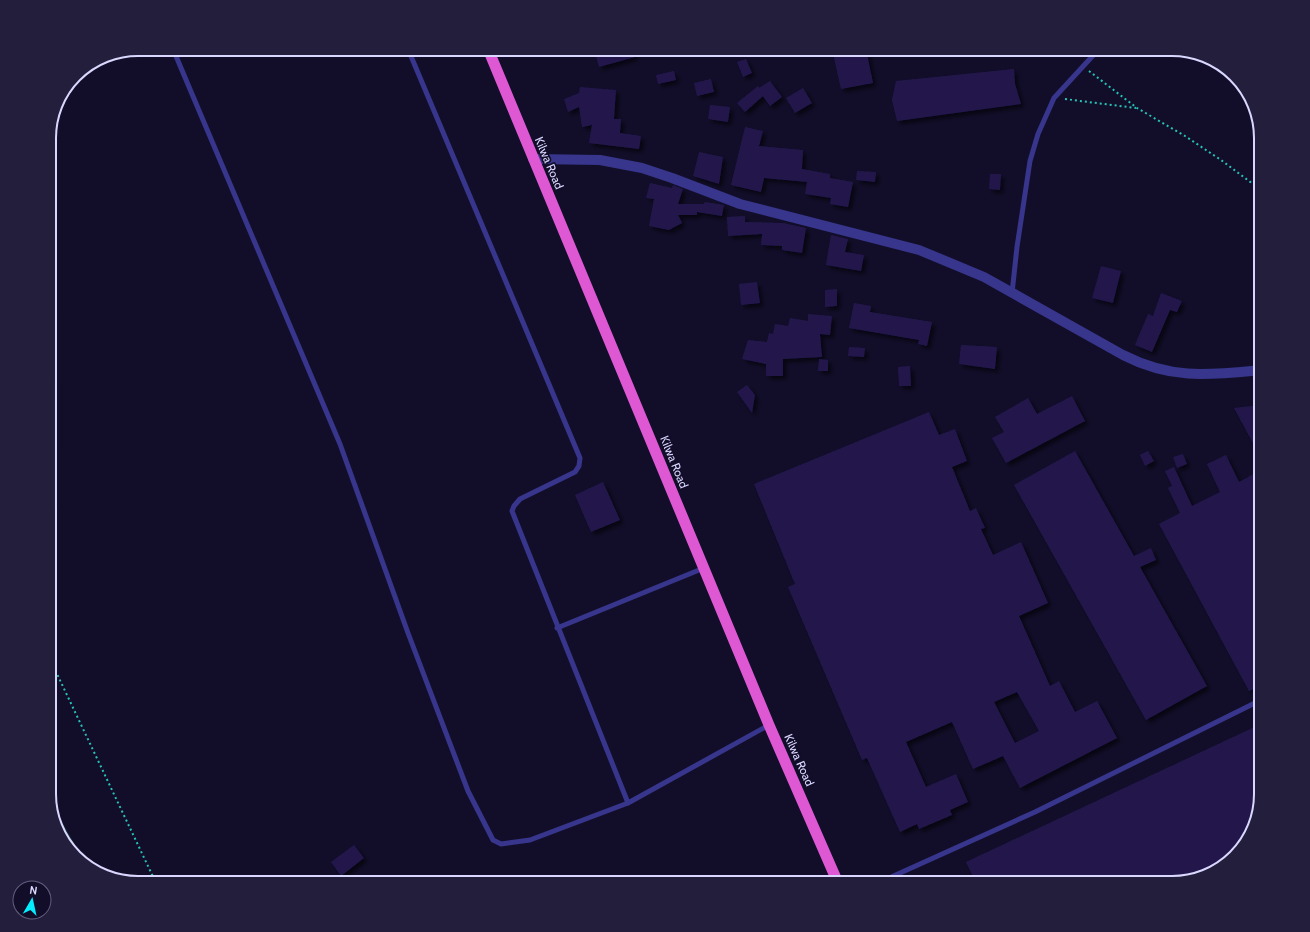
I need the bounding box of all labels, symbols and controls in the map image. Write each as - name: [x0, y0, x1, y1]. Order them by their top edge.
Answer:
- street label: Kilwa Road: [532, 134, 567, 191]
- street label: Kilwa Road: [657, 433, 692, 490]
- street label: Kilwa Road: [781, 731, 818, 788]
- north arrow: [12, 880, 52, 920]
- text: N: [29, 883, 39, 898]

